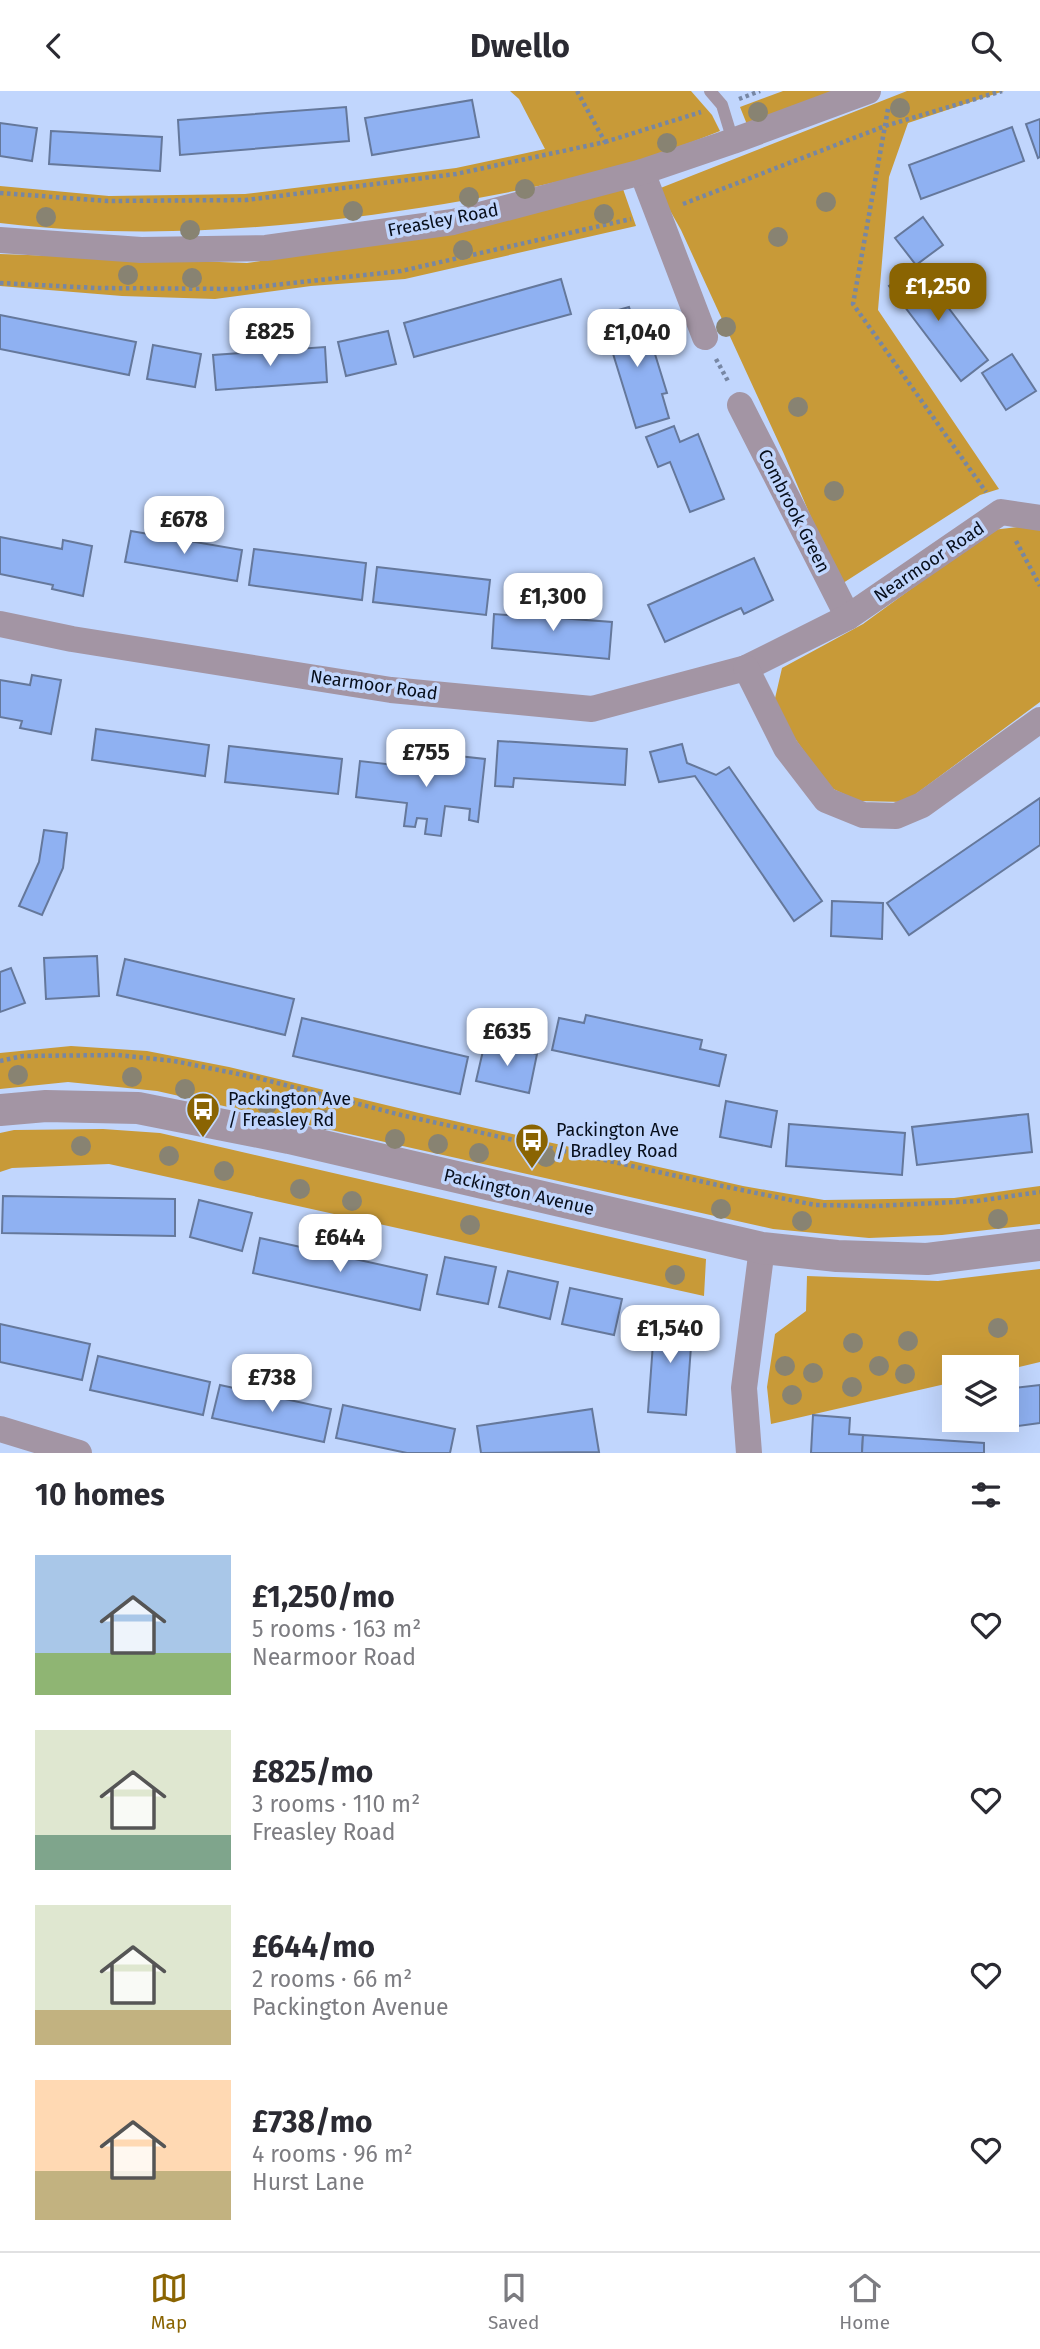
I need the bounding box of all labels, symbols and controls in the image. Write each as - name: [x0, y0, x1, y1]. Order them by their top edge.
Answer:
- icon: back: [35, 27, 73, 65]
- text: Dwello: [470, 27, 570, 65]
- icon: search: [967, 27, 1005, 65]
- street label: Freasley Road: [386, 198, 500, 242]
- pin: £1,250: [881, 264, 995, 323]
- text: £1,250: [905, 272, 971, 300]
- pin: £825: [229, 309, 311, 368]
- pin: £1,040: [580, 309, 694, 369]
- text: £825: [245, 317, 295, 345]
- text: £1,040: [603, 318, 671, 346]
- street label: Combrook Green: [753, 446, 835, 576]
- pin: £678: [143, 497, 225, 556]
- text: £678: [160, 505, 208, 533]
- street label: Nearmoor Road: [870, 517, 988, 607]
- pin: £1,300: [496, 573, 610, 633]
- text: £1,300: [520, 582, 586, 610]
- street label: Nearmoor Road: [309, 665, 439, 705]
- pin: £755: [385, 729, 467, 789]
- text: £755: [402, 738, 450, 766]
- pin: £635: [466, 1009, 548, 1068]
- text: £635: [483, 1017, 531, 1045]
- place label: Packington Ave / Freasley Rd: [228, 1088, 351, 1131]
- bus stop icon: Packington Ave / Freasley Rd: [184, 1090, 222, 1139]
- place label: Packington Ave / Bradley Road: [556, 1119, 679, 1162]
- bus stop icon: Packington Ave / Bradley Road: [513, 1121, 551, 1170]
- street label: Packington Avenue: [442, 1164, 596, 1220]
- pin: £644: [299, 1215, 381, 1274]
- text: £644: [315, 1223, 365, 1251]
- pin: £1,540: [613, 1305, 727, 1365]
- text: £1,540: [637, 1314, 703, 1342]
- pin: £738: [231, 1355, 313, 1414]
- map controls: [942, 1355, 1019, 1432]
- button: layers: [942, 1355, 1019, 1432]
- text: £738: [248, 1363, 296, 1391]
- icon: filters: [967, 1476, 1005, 1514]
- text: 10 homes: [35, 1477, 165, 1513]
- text: £1,250/mo: [252, 1579, 395, 1615]
- icon: home: [91, 1583, 175, 1667]
- icon: heart: [967, 1606, 1005, 1644]
- text: 5 rooms · 163 m²: [252, 1615, 421, 1643]
- text: Nearmoor Road: [252, 1643, 416, 1671]
- text: £825/mo: [252, 1754, 373, 1790]
- icon: home: [91, 1758, 175, 1842]
- icon: heart: [967, 1781, 1005, 1819]
- text: 3 rooms · 110 m²: [252, 1790, 420, 1818]
- text: Freasley Road: [252, 1818, 396, 1846]
- text: £644/mo: [252, 1929, 375, 1965]
- icon: home: [91, 1933, 175, 2017]
- icon: heart: [967, 1956, 1005, 1994]
- text: 2 rooms · 66 m²: [252, 1965, 412, 1993]
- text: Packington Avenue: [252, 1993, 449, 2021]
- text: £738/mo: [252, 2104, 373, 2140]
- icon: home: [91, 2108, 175, 2192]
- icon: heart: [967, 2131, 1005, 2169]
- text: 4 rooms · 96 m²: [252, 2140, 413, 2168]
- text: Hurst Lane: [252, 2168, 364, 2196]
- tab: Map: [150, 2269, 188, 2334]
- tab: Saved: [488, 2269, 539, 2334]
- tab: Home: [839, 2269, 890, 2334]

